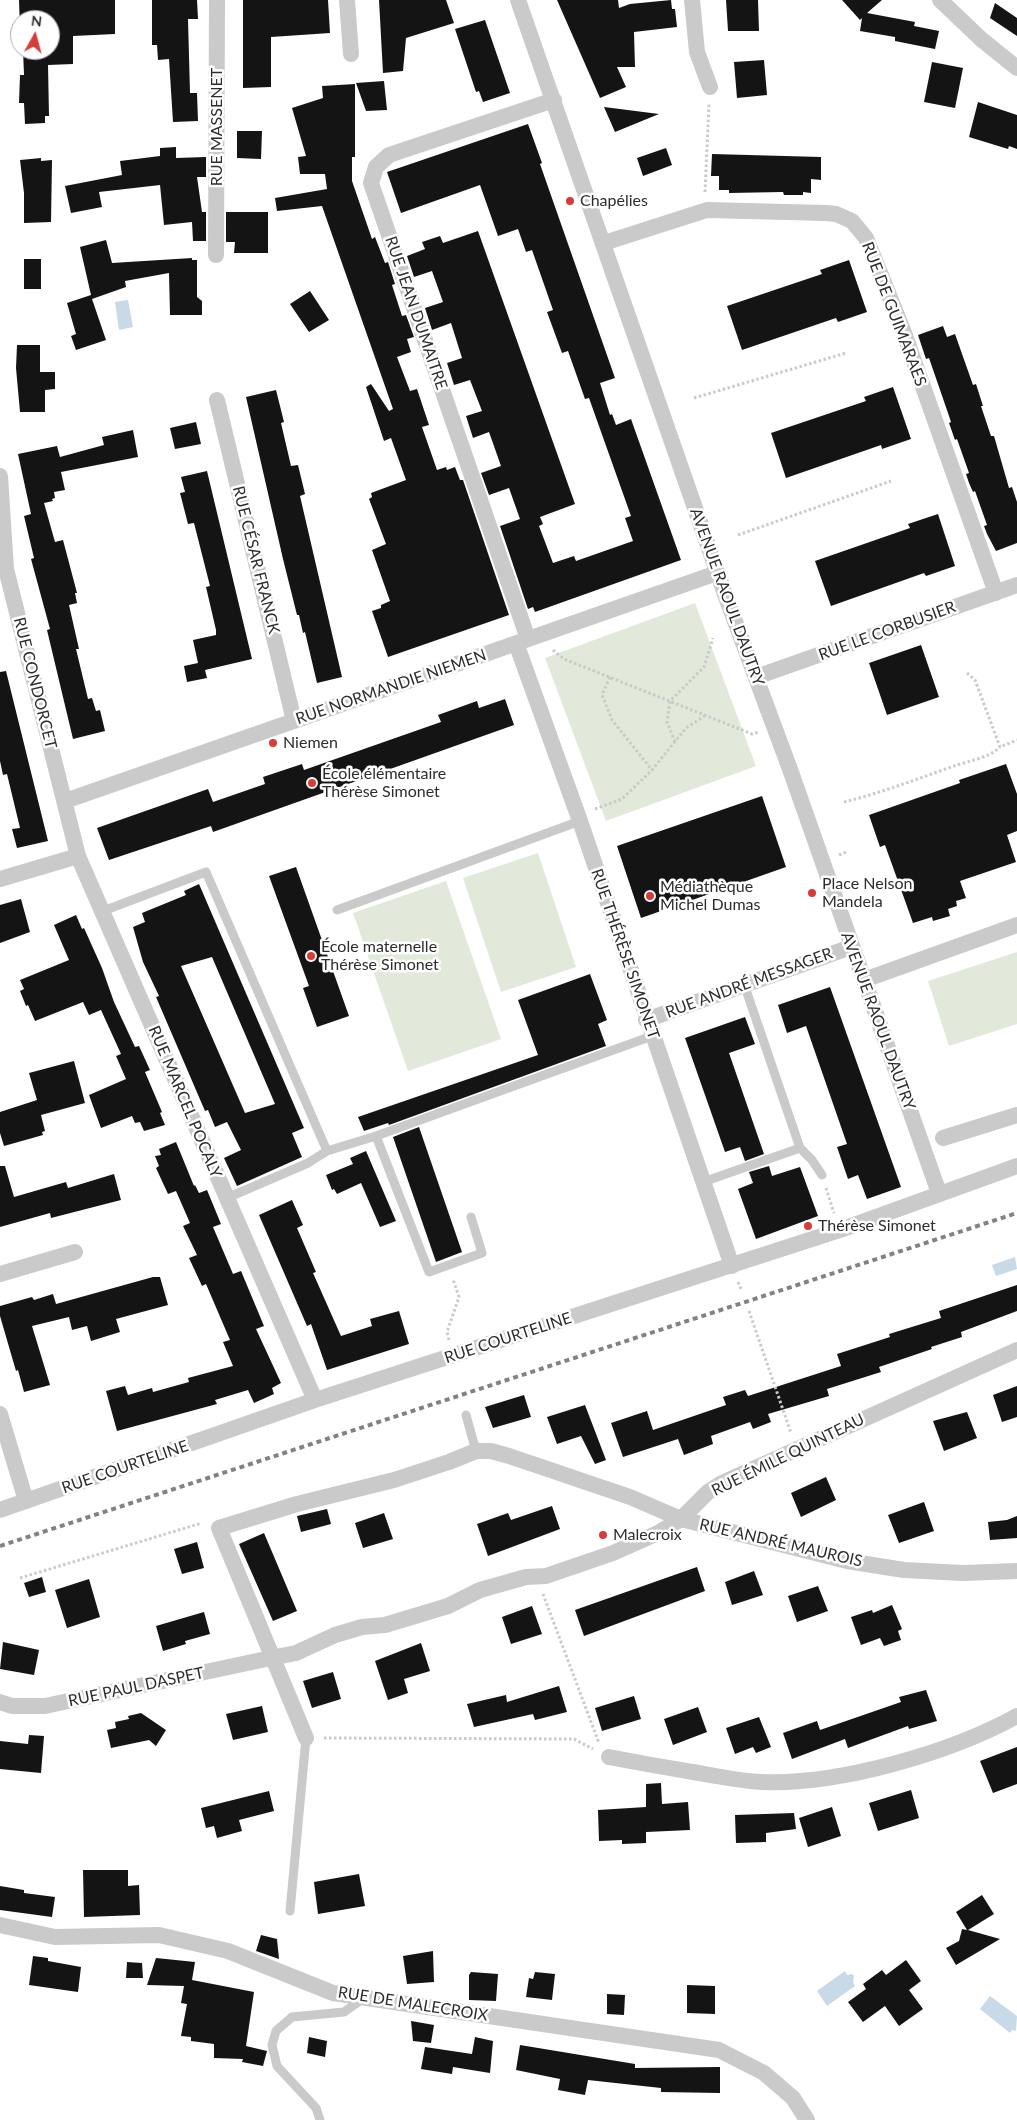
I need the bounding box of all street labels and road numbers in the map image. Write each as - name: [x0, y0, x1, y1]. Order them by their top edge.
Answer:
- street label: RUE MASSENET: [207, 68, 227, 186]
- street label: RUE JEAN DUMAITRE: [381, 234, 451, 392]
- street label: RUE DE GUIMARAES: [858, 239, 930, 389]
- street label: RUE CÉSAR FRANCK: [228, 484, 284, 636]
- street label: AVENUE RAOUL DAUTRY: [686, 505, 768, 689]
- street label: RUE LE CORBUSIER: [816, 597, 958, 665]
- street label: RUE CONDORCET: [9, 615, 61, 751]
- street label: RUE NORMANDIE NIEMEN: [293, 645, 489, 729]
- street label: RUE THÉRÈSE SIMONET: [587, 866, 663, 1042]
- street label: AVENUE RAOUL DAUTRY: [837, 929, 919, 1113]
- street label: RUE ANDRÉ MESSAGER: [663, 944, 835, 1022]
- street label: RUE MARCEL POCALY: [144, 1023, 226, 1181]
- street label: RUE COURTELINE: [442, 1308, 574, 1368]
- street label: RUE ÉMILE QUINTEAU: [709, 1410, 867, 1500]
- street label: RUE COURTELINE: [59, 1436, 191, 1498]
- street label: RUE ANDRÉ MAUROIS: [698, 1515, 864, 1571]
- street label: RUE PAUL DASPET: [66, 1663, 206, 1711]
- street label: RUE DE MALECROIX: [337, 1983, 489, 2025]

